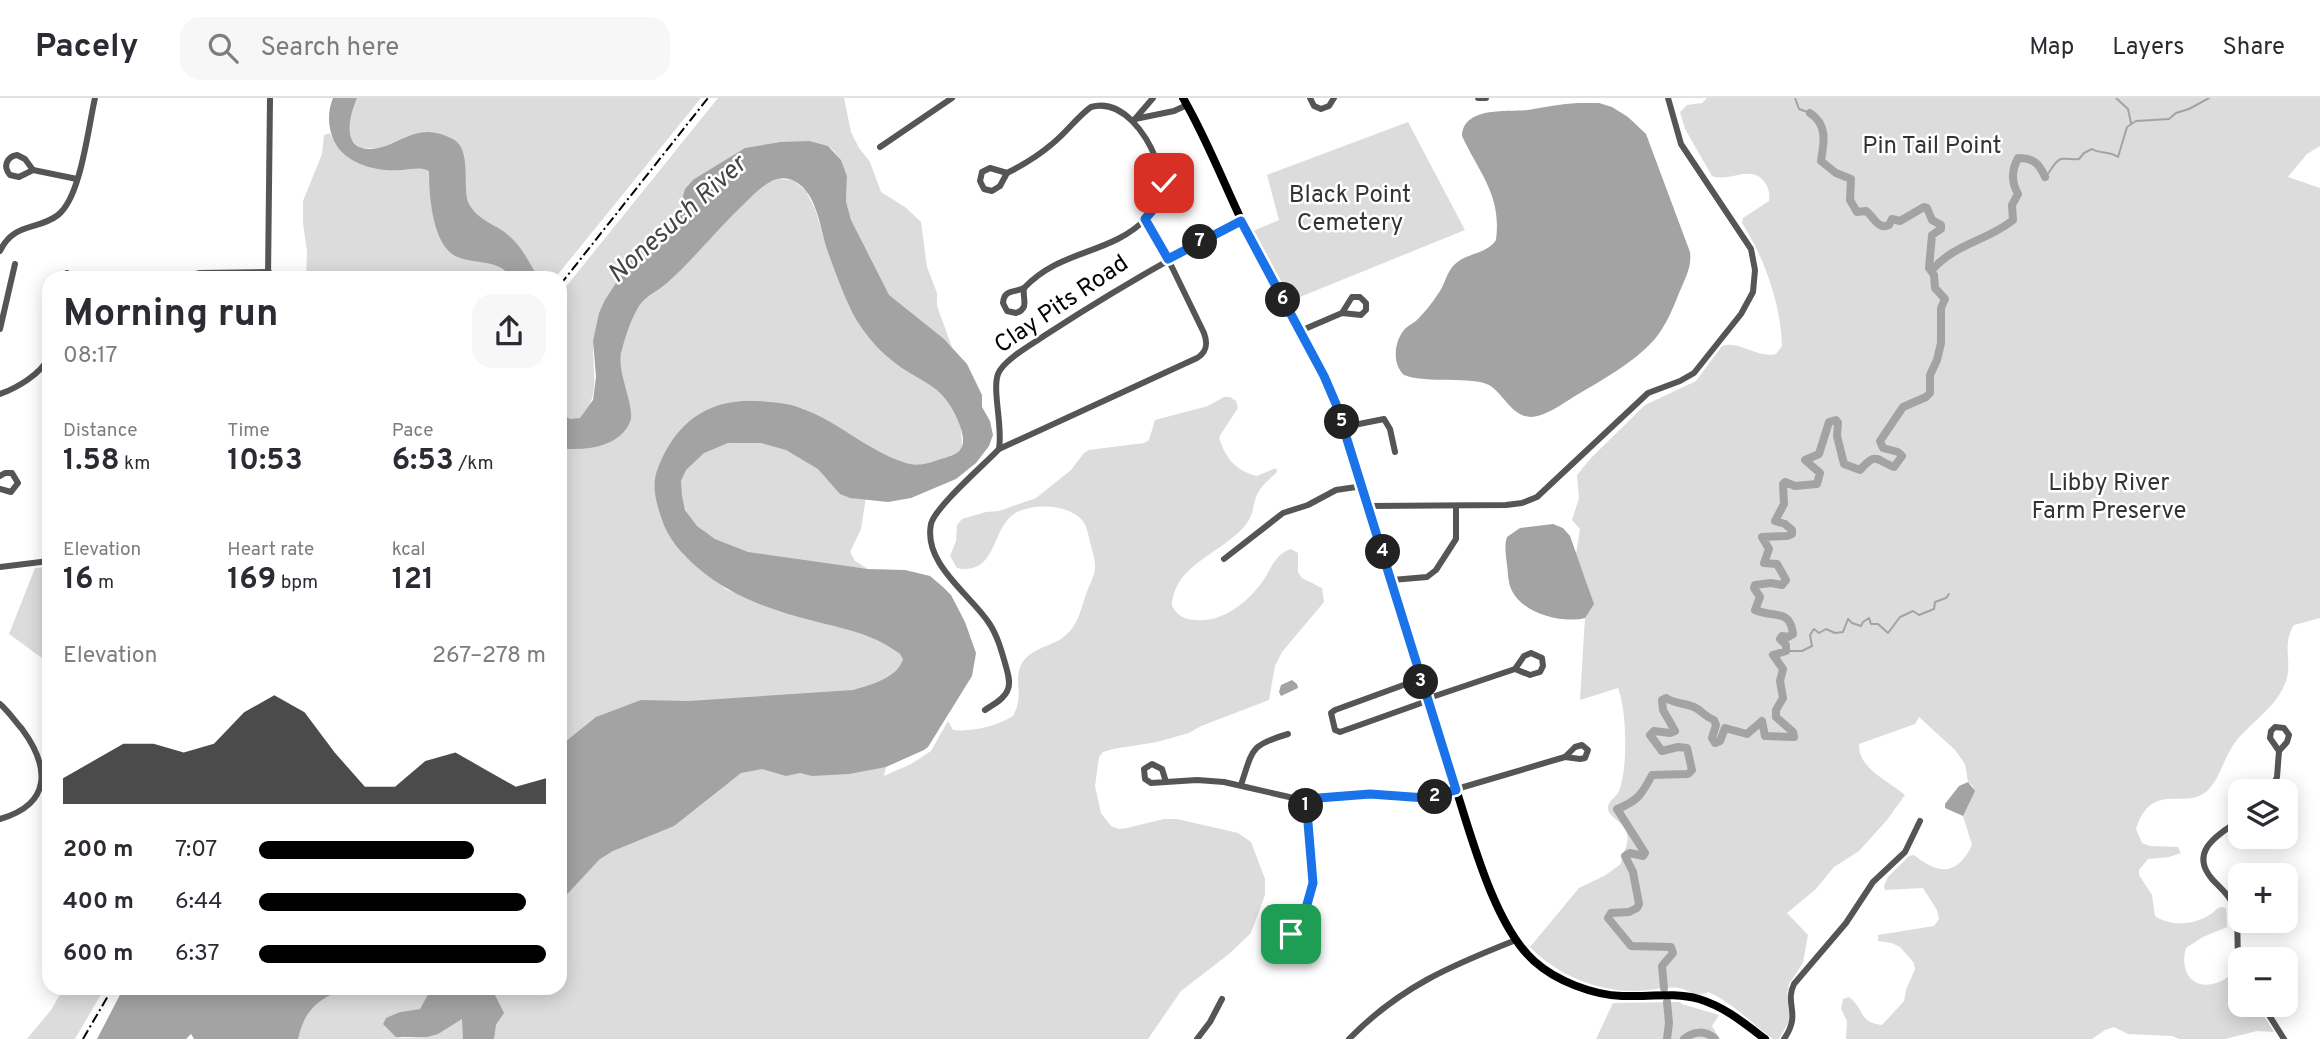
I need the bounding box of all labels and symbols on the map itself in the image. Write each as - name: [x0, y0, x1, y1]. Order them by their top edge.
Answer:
- park label: Pin Tail Point: [1862, 132, 2002, 162]
- water label: Nonesuch River: [602, 148, 756, 291]
- pin: [1134, 153, 1194, 213]
- park label: Black Point Cemetery: [1289, 181, 1411, 239]
- pin: 7: [1182, 225, 1218, 260]
- street label: Clay Pits Road: [989, 249, 1135, 361]
- pin: 6: [1266, 282, 1300, 318]
- pin: 5: [1324, 404, 1360, 440]
- park label: Libby River Farm Preserve: [2031, 469, 2187, 527]
- pin: 4: [1366, 534, 1400, 570]
- pin: 3: [1404, 664, 1438, 700]
- pin: 2: [1418, 780, 1452, 814]
- pin: 1: [1288, 788, 1324, 824]
- pin: [1261, 904, 1321, 964]

